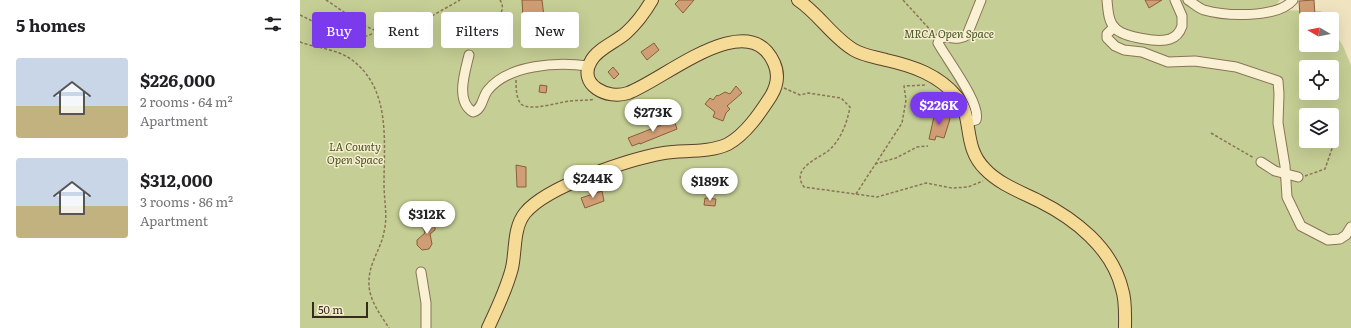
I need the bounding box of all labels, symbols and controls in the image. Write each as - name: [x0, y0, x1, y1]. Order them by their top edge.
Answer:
- text: 5 homes: [16, 12, 86, 37]
- chip: Buy: [312, 12, 366, 48]
- chip: Rent: [374, 12, 433, 48]
- chip: Filters: [441, 12, 513, 48]
- chip: New: [521, 12, 579, 48]
- north arrow: [1299, 12, 1339, 52]
- map controls: [1299, 12, 1339, 148]
- icon: filters: [262, 13, 284, 35]
- park label: MRCA Open Space: [904, 25, 994, 41]
- button: locate: [1299, 60, 1339, 100]
- text: $226,000: [140, 67, 215, 92]
- icon: home: [48, 74, 96, 122]
- text: 2 rooms · 64 m²: [140, 92, 233, 111]
- pin: $226K: [911, 92, 967, 126]
- text: $226K: [919, 95, 959, 114]
- pin: $273K: [625, 99, 681, 133]
- text: $273K: [634, 102, 673, 121]
- button: layers: [1299, 108, 1339, 148]
- text: Apartment: [140, 111, 208, 130]
- park label: LA County Open Space: [327, 138, 383, 167]
- pin: $244K: [565, 165, 621, 199]
- text: $312,000: [140, 167, 213, 192]
- text: $244K: [573, 168, 613, 187]
- pin: $189K: [682, 168, 738, 202]
- text: $189K: [691, 171, 729, 190]
- icon: home: [48, 174, 96, 222]
- text: 3 rooms · 86 m²: [140, 192, 233, 211]
- pin: $312K: [399, 201, 455, 235]
- text: $312K: [408, 204, 446, 223]
- text: Apartment: [140, 211, 208, 230]
- scale bar: [312, 300, 368, 319]
- text: 50 m: [318, 301, 343, 317]

